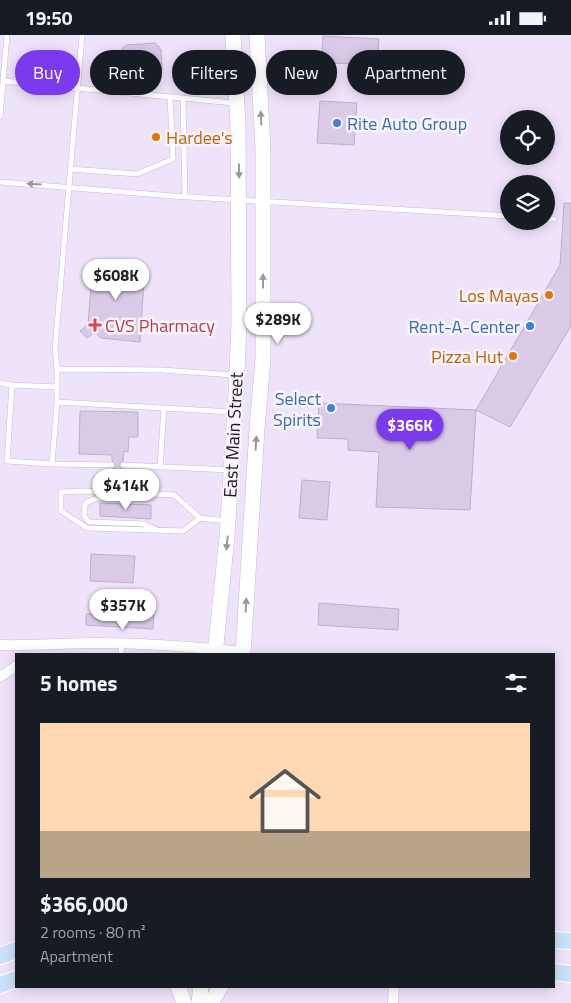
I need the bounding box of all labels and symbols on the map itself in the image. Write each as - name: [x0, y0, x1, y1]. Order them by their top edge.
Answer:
- one-way arrow: [257, 110, 265, 126]
- place label: Rite Auto Group: [347, 110, 467, 137]
- marker: Rite Auto Group: [331, 117, 343, 129]
- place label: Hardee's: [166, 124, 233, 151]
- marker: Hardee's: [150, 131, 162, 143]
- one-way arrow: [235, 163, 243, 179]
- one-way arrow: [26, 180, 42, 188]
- pin: $608K: [81, 259, 151, 301]
- one-way arrow: [259, 272, 267, 288]
- place label: Los Mayas: [459, 282, 539, 309]
- marker: Los Mayas: [543, 289, 555, 301]
- pin: $289K: [243, 303, 313, 345]
- place label: CVS Pharmacy: [105, 312, 215, 339]
- place label: Rent-A-Center: [408, 313, 520, 340]
- marker: CVS Pharmacy: [89, 319, 101, 331]
- marker: Rent-A-Center: [524, 320, 536, 332]
- place label: Pizza Hut: [431, 343, 504, 370]
- marker: Pizza Hut: [507, 350, 519, 362]
- street label: East Main Street: [216, 371, 250, 498]
- place label: Select Spirits: [273, 385, 322, 433]
- marker: Select Spirits: [325, 402, 337, 414]
- pin: $366K: [375, 409, 445, 451]
- one-way arrow: [253, 435, 261, 451]
- pin: $414K: [91, 469, 161, 511]
- one-way arrow: [223, 536, 231, 552]
- pin: $357K: [88, 589, 158, 631]
- one-way arrow: [243, 597, 251, 613]

